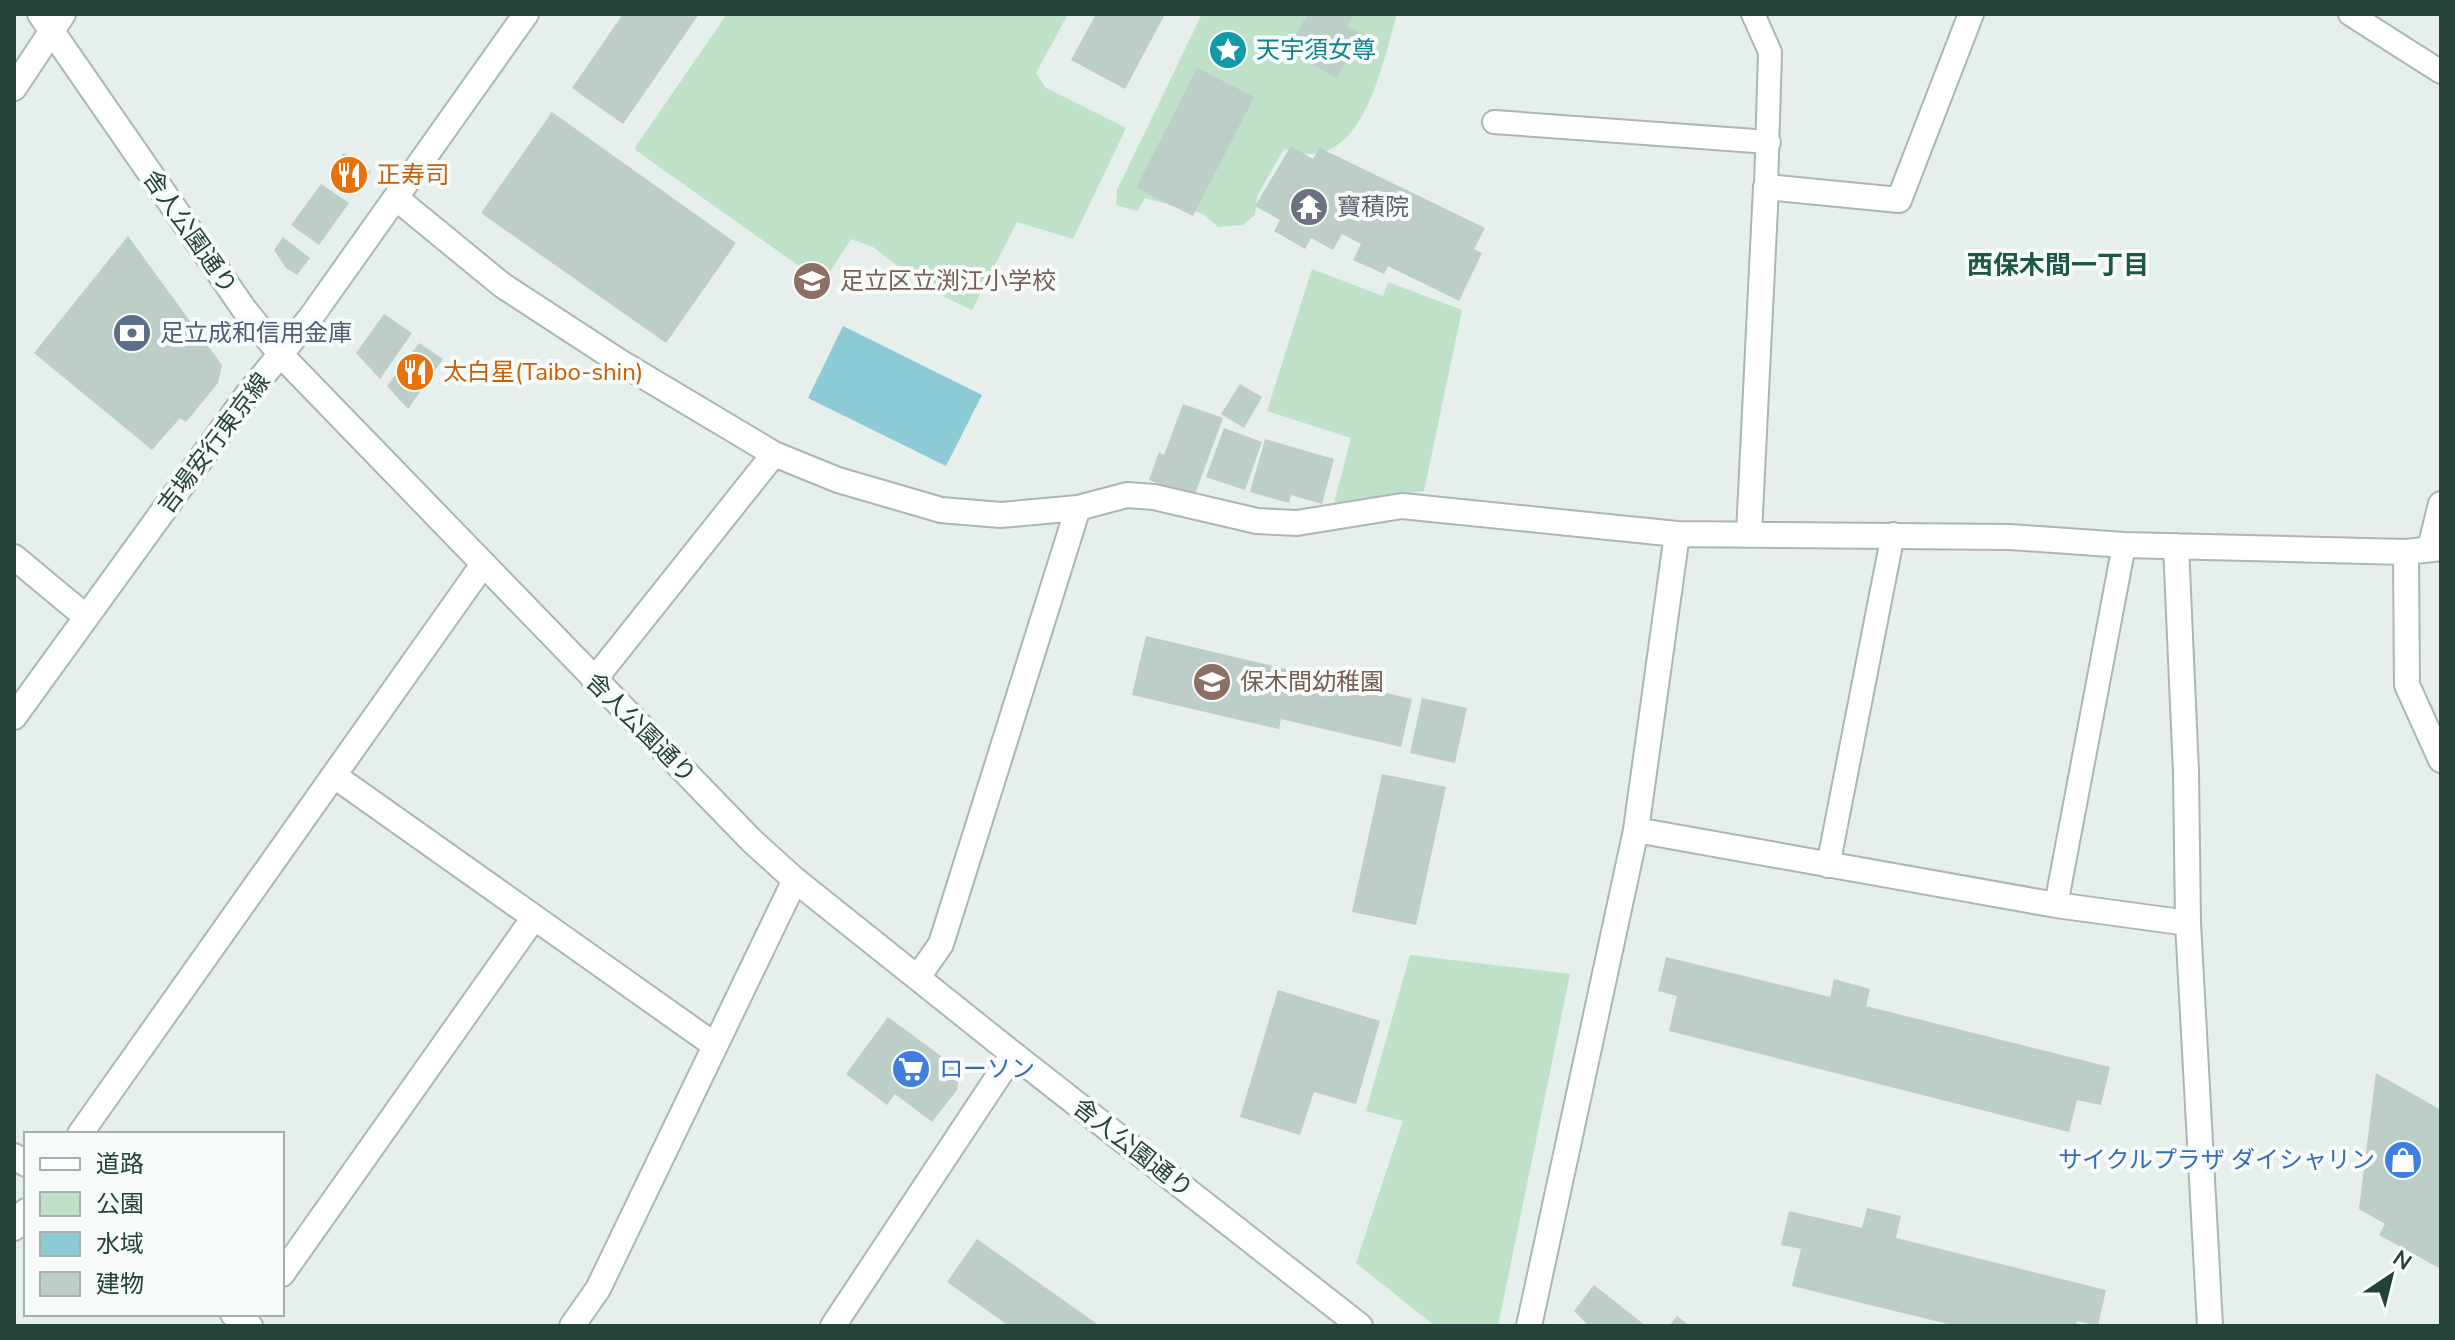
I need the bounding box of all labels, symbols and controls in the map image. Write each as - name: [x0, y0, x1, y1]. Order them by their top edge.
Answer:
- place icon: 天宇須女尊: [1207, 29, 1249, 71]
- place label: 天宇須女尊: [1256, 34, 1376, 66]
- restaurant icon: 正寿司: [328, 154, 370, 196]
- place label: 正寿司: [377, 159, 449, 191]
- street label: 舎人公園通り: [136, 164, 244, 300]
- temple icon: 寶積院: [1288, 186, 1330, 228]
- place label: 寶積院: [1337, 191, 1409, 223]
- district label: 西保木間一丁目: [1967, 248, 2149, 283]
- school or university icon: 足立区立渕江小学校: [791, 260, 833, 302]
- place label: 足立区立渕江小学校: [840, 265, 1056, 297]
- bank icon: 足立成和信用金庫: [111, 312, 153, 354]
- place label: 足立成和信用金庫: [160, 317, 352, 349]
- restaurant icon: 太白星(Taibo-shin): [394, 351, 436, 393]
- place label: 太白星(Taibo-shin): [443, 356, 643, 388]
- street label: 吉場安行東京線: [151, 366, 277, 520]
- school or university icon: 保木間幼稚園: [1191, 661, 1233, 703]
- street label: 舎人公園通り: [579, 666, 703, 790]
- place label: 保木間幼稚園: [1240, 666, 1384, 698]
- supermarket icon: ローソン: [890, 1048, 932, 1090]
- place label: ローソン: [939, 1053, 1035, 1085]
- street label: 舎人公園通り: [1066, 1091, 1200, 1205]
- legend: [24, 1132, 284, 1316]
- shop icon: サイクルプラザ ダイシャリン: [2382, 1139, 2424, 1181]
- place label: サイクルプラザ ダイシャリン: [2058, 1144, 2375, 1176]
- text: 道路: [96, 1148, 144, 1180]
- text: 公園: [96, 1188, 144, 1220]
- text: 水域: [96, 1228, 144, 1260]
- north arrow: [2351, 1236, 2431, 1316]
- text: N: [2387, 1243, 2417, 1277]
- text: 建物: [96, 1268, 144, 1300]

